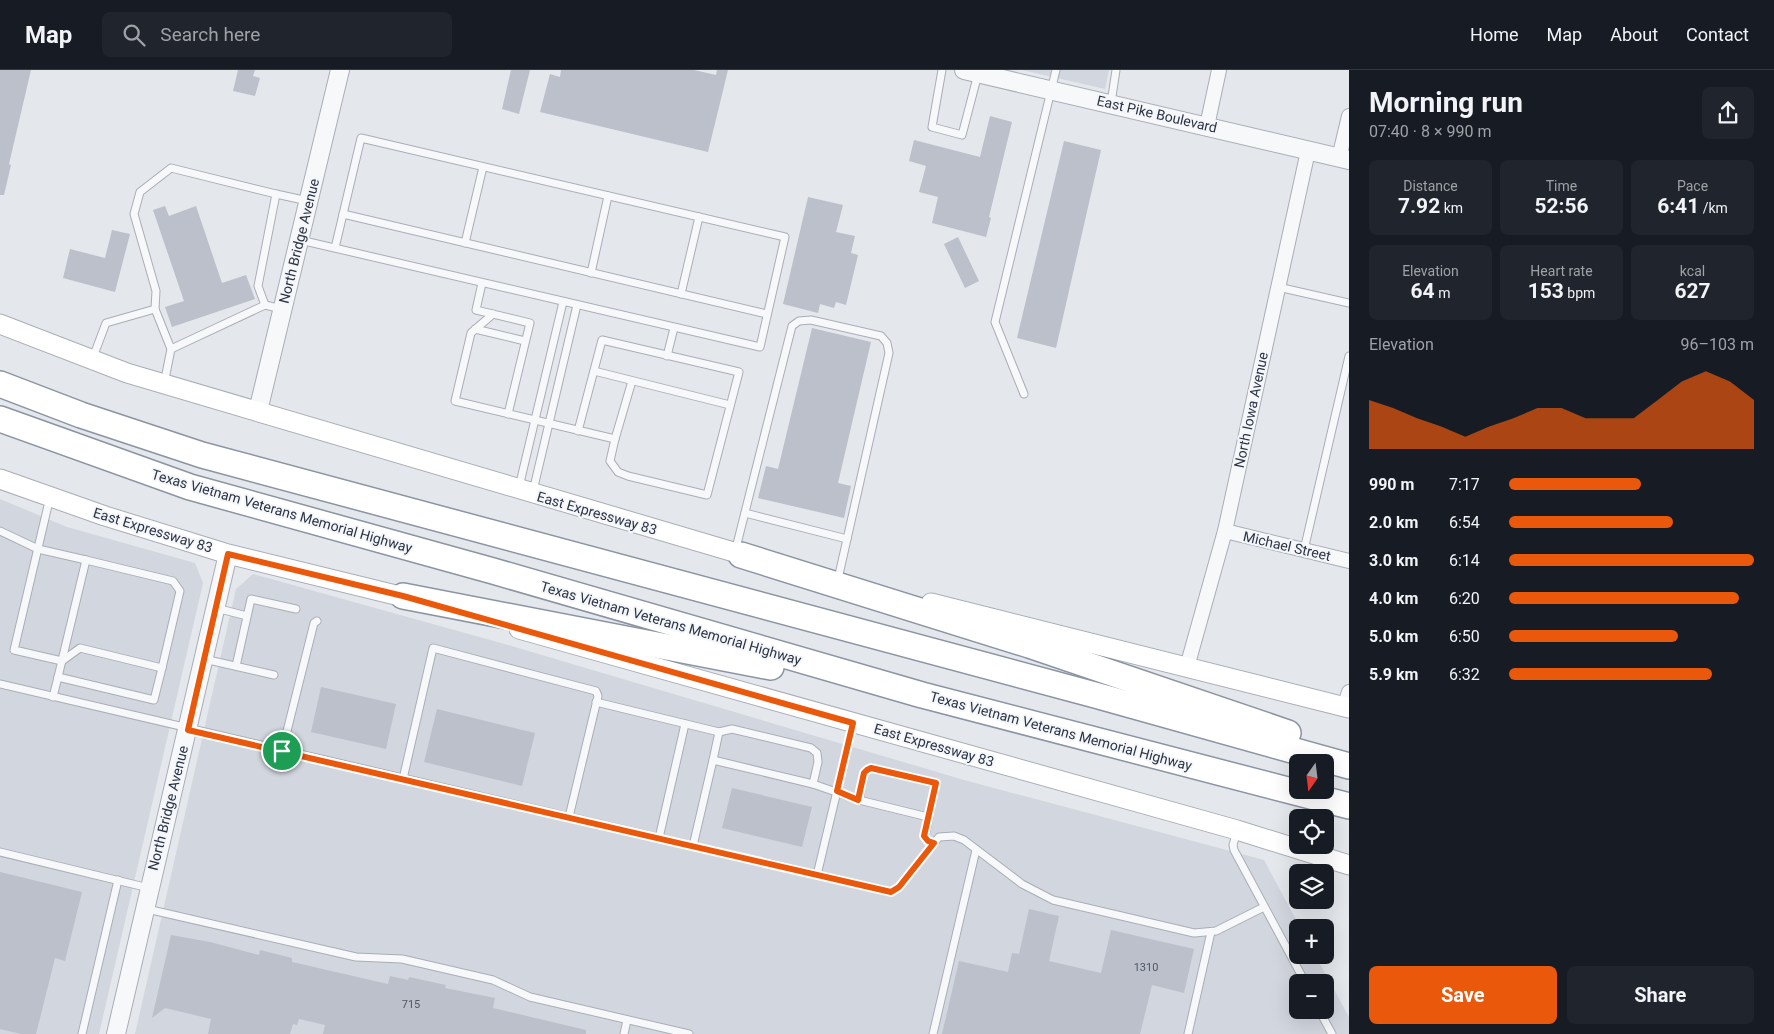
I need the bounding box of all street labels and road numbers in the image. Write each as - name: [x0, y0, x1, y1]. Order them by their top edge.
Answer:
- street label: East Pike Boulevard: [1095, 92, 1219, 136]
- street label: North Bridge Avenue: [276, 177, 322, 305]
- street label: North Iowa Avenue: [1231, 351, 1271, 469]
- street label: Texas Vietnam Veterans Memorial Highway: [150, 466, 415, 556]
- street label: East Expressway 83: [535, 488, 659, 538]
- street label: East Expressway 83: [91, 504, 215, 556]
- street label: Michael Street: [1242, 528, 1333, 564]
- street label: Texas Vietnam Veterans Memorial Highway: [539, 578, 804, 668]
- street label: Texas Vietnam Veterans Memorial Highway: [928, 688, 1194, 774]
- street label: East Expressway 83: [872, 720, 996, 770]
- street label: North Bridge Avenue: [145, 744, 191, 872]

